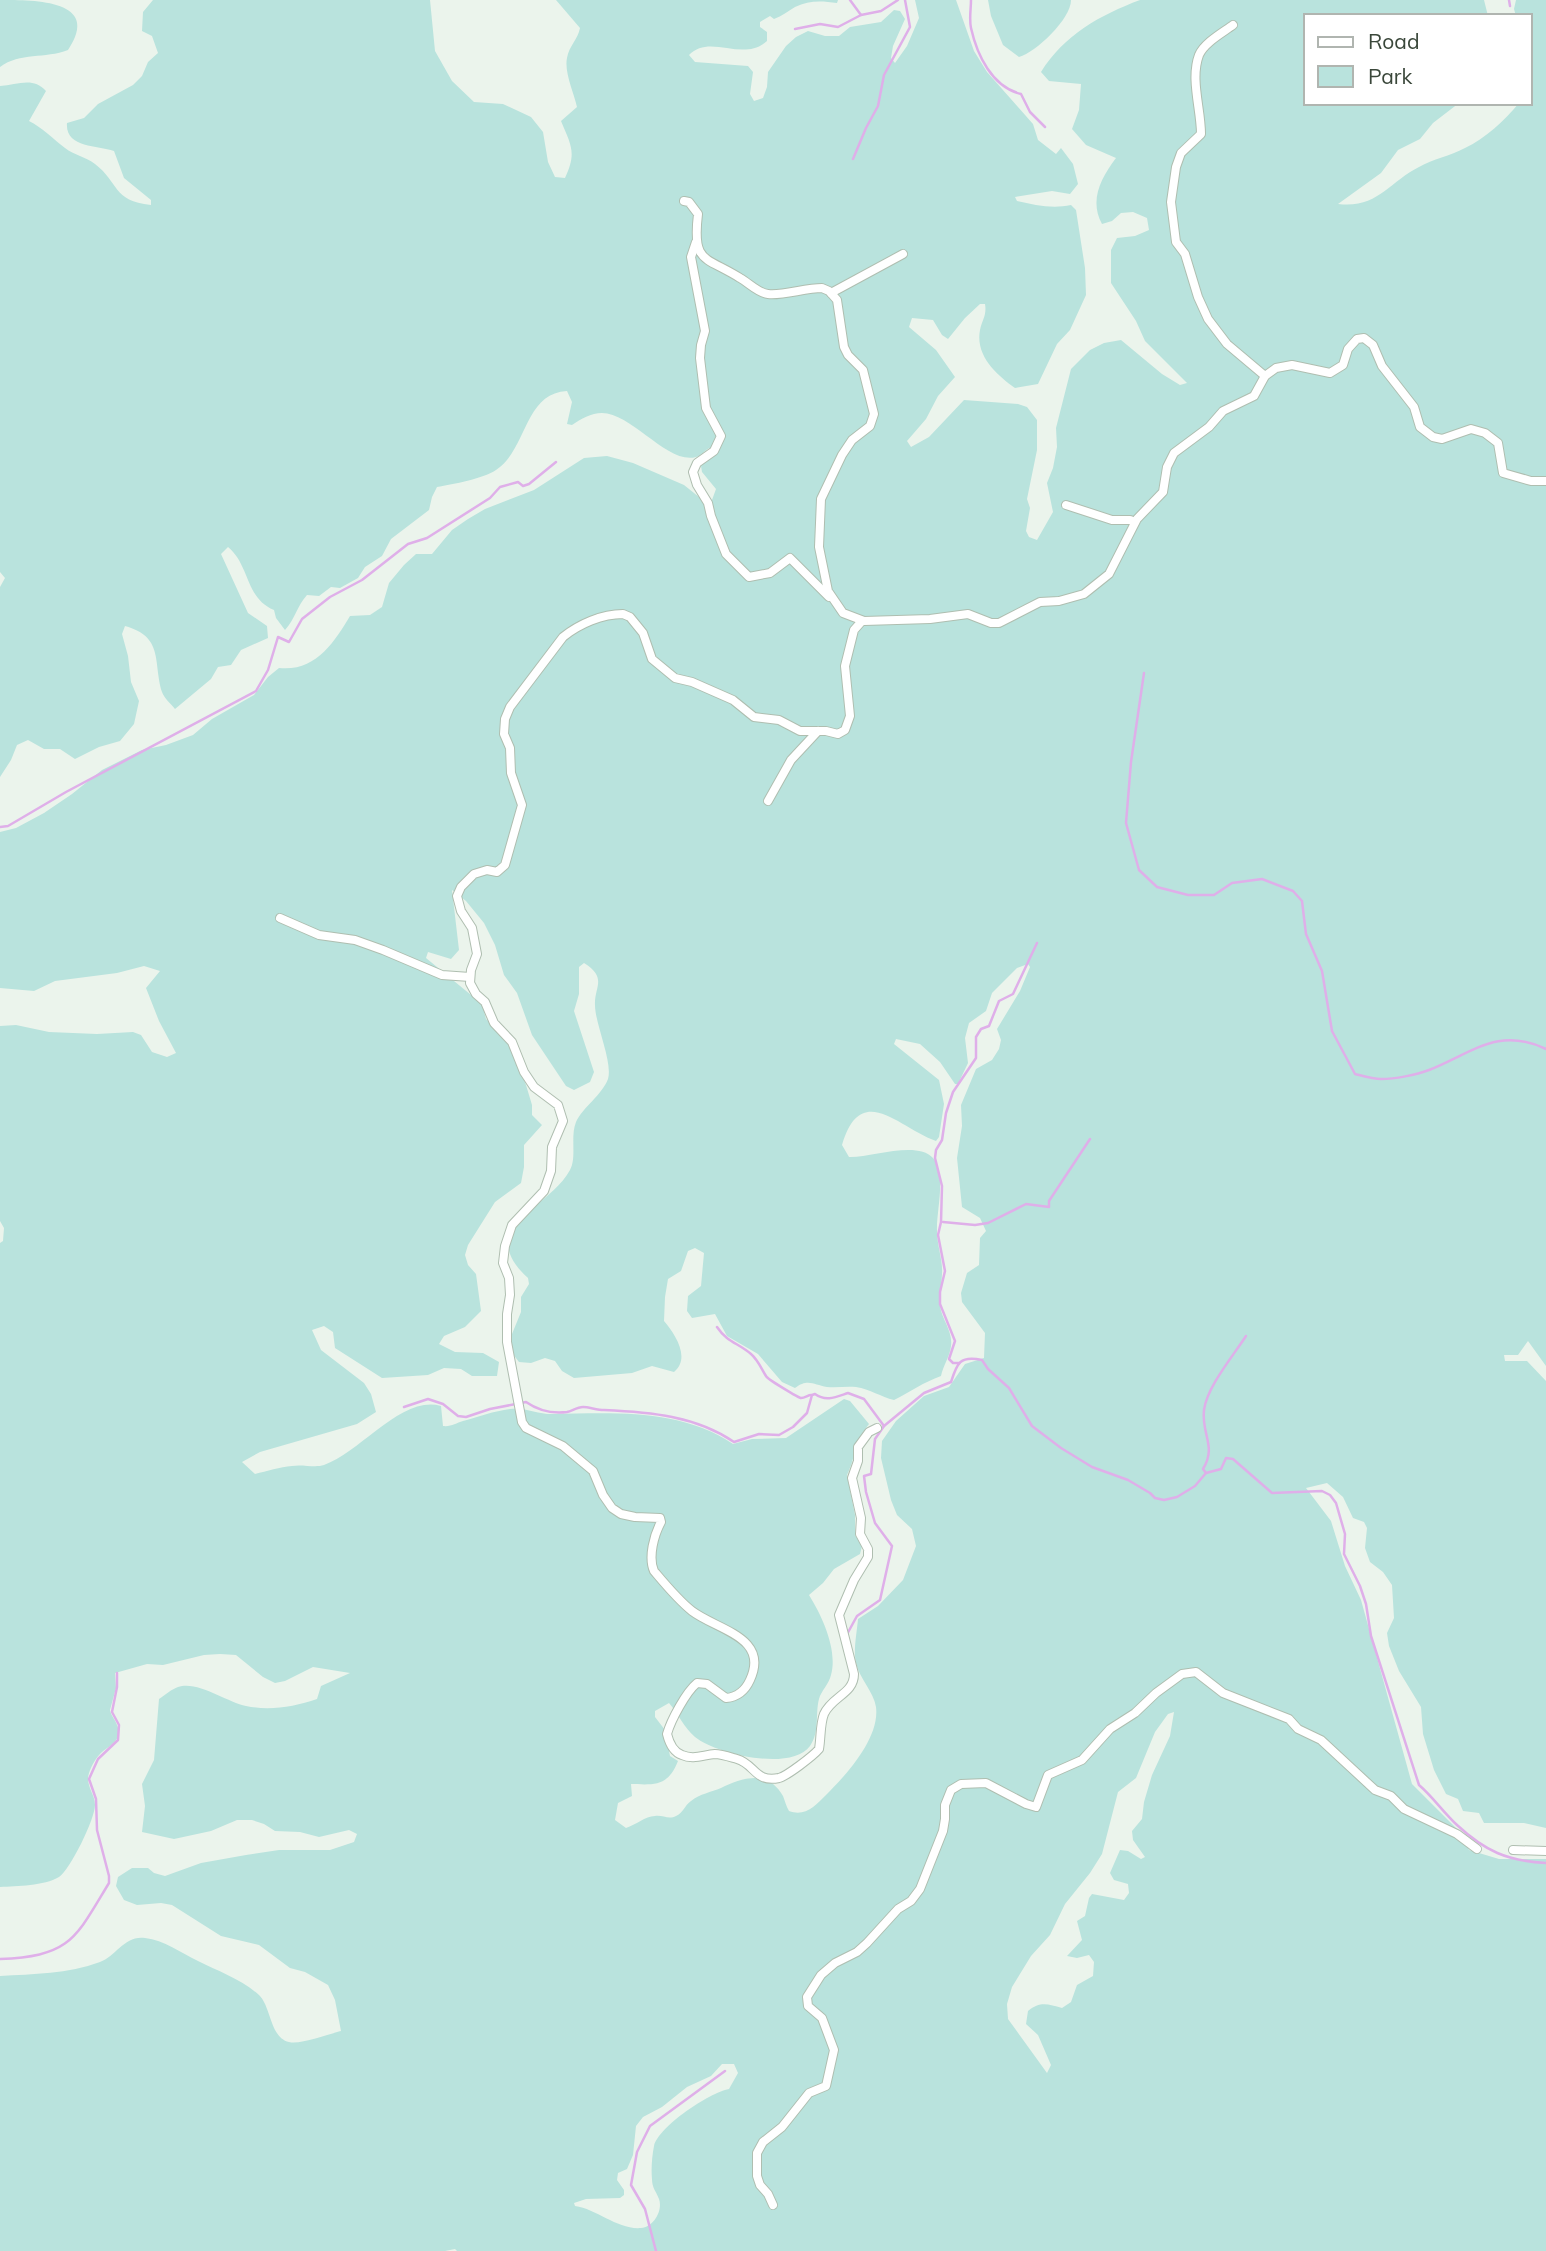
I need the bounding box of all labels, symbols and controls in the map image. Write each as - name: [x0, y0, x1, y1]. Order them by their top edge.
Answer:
- legend: [1304, 14, 1532, 105]
- text: Road: [1368, 28, 1419, 54]
- text: Park: [1368, 63, 1412, 89]

